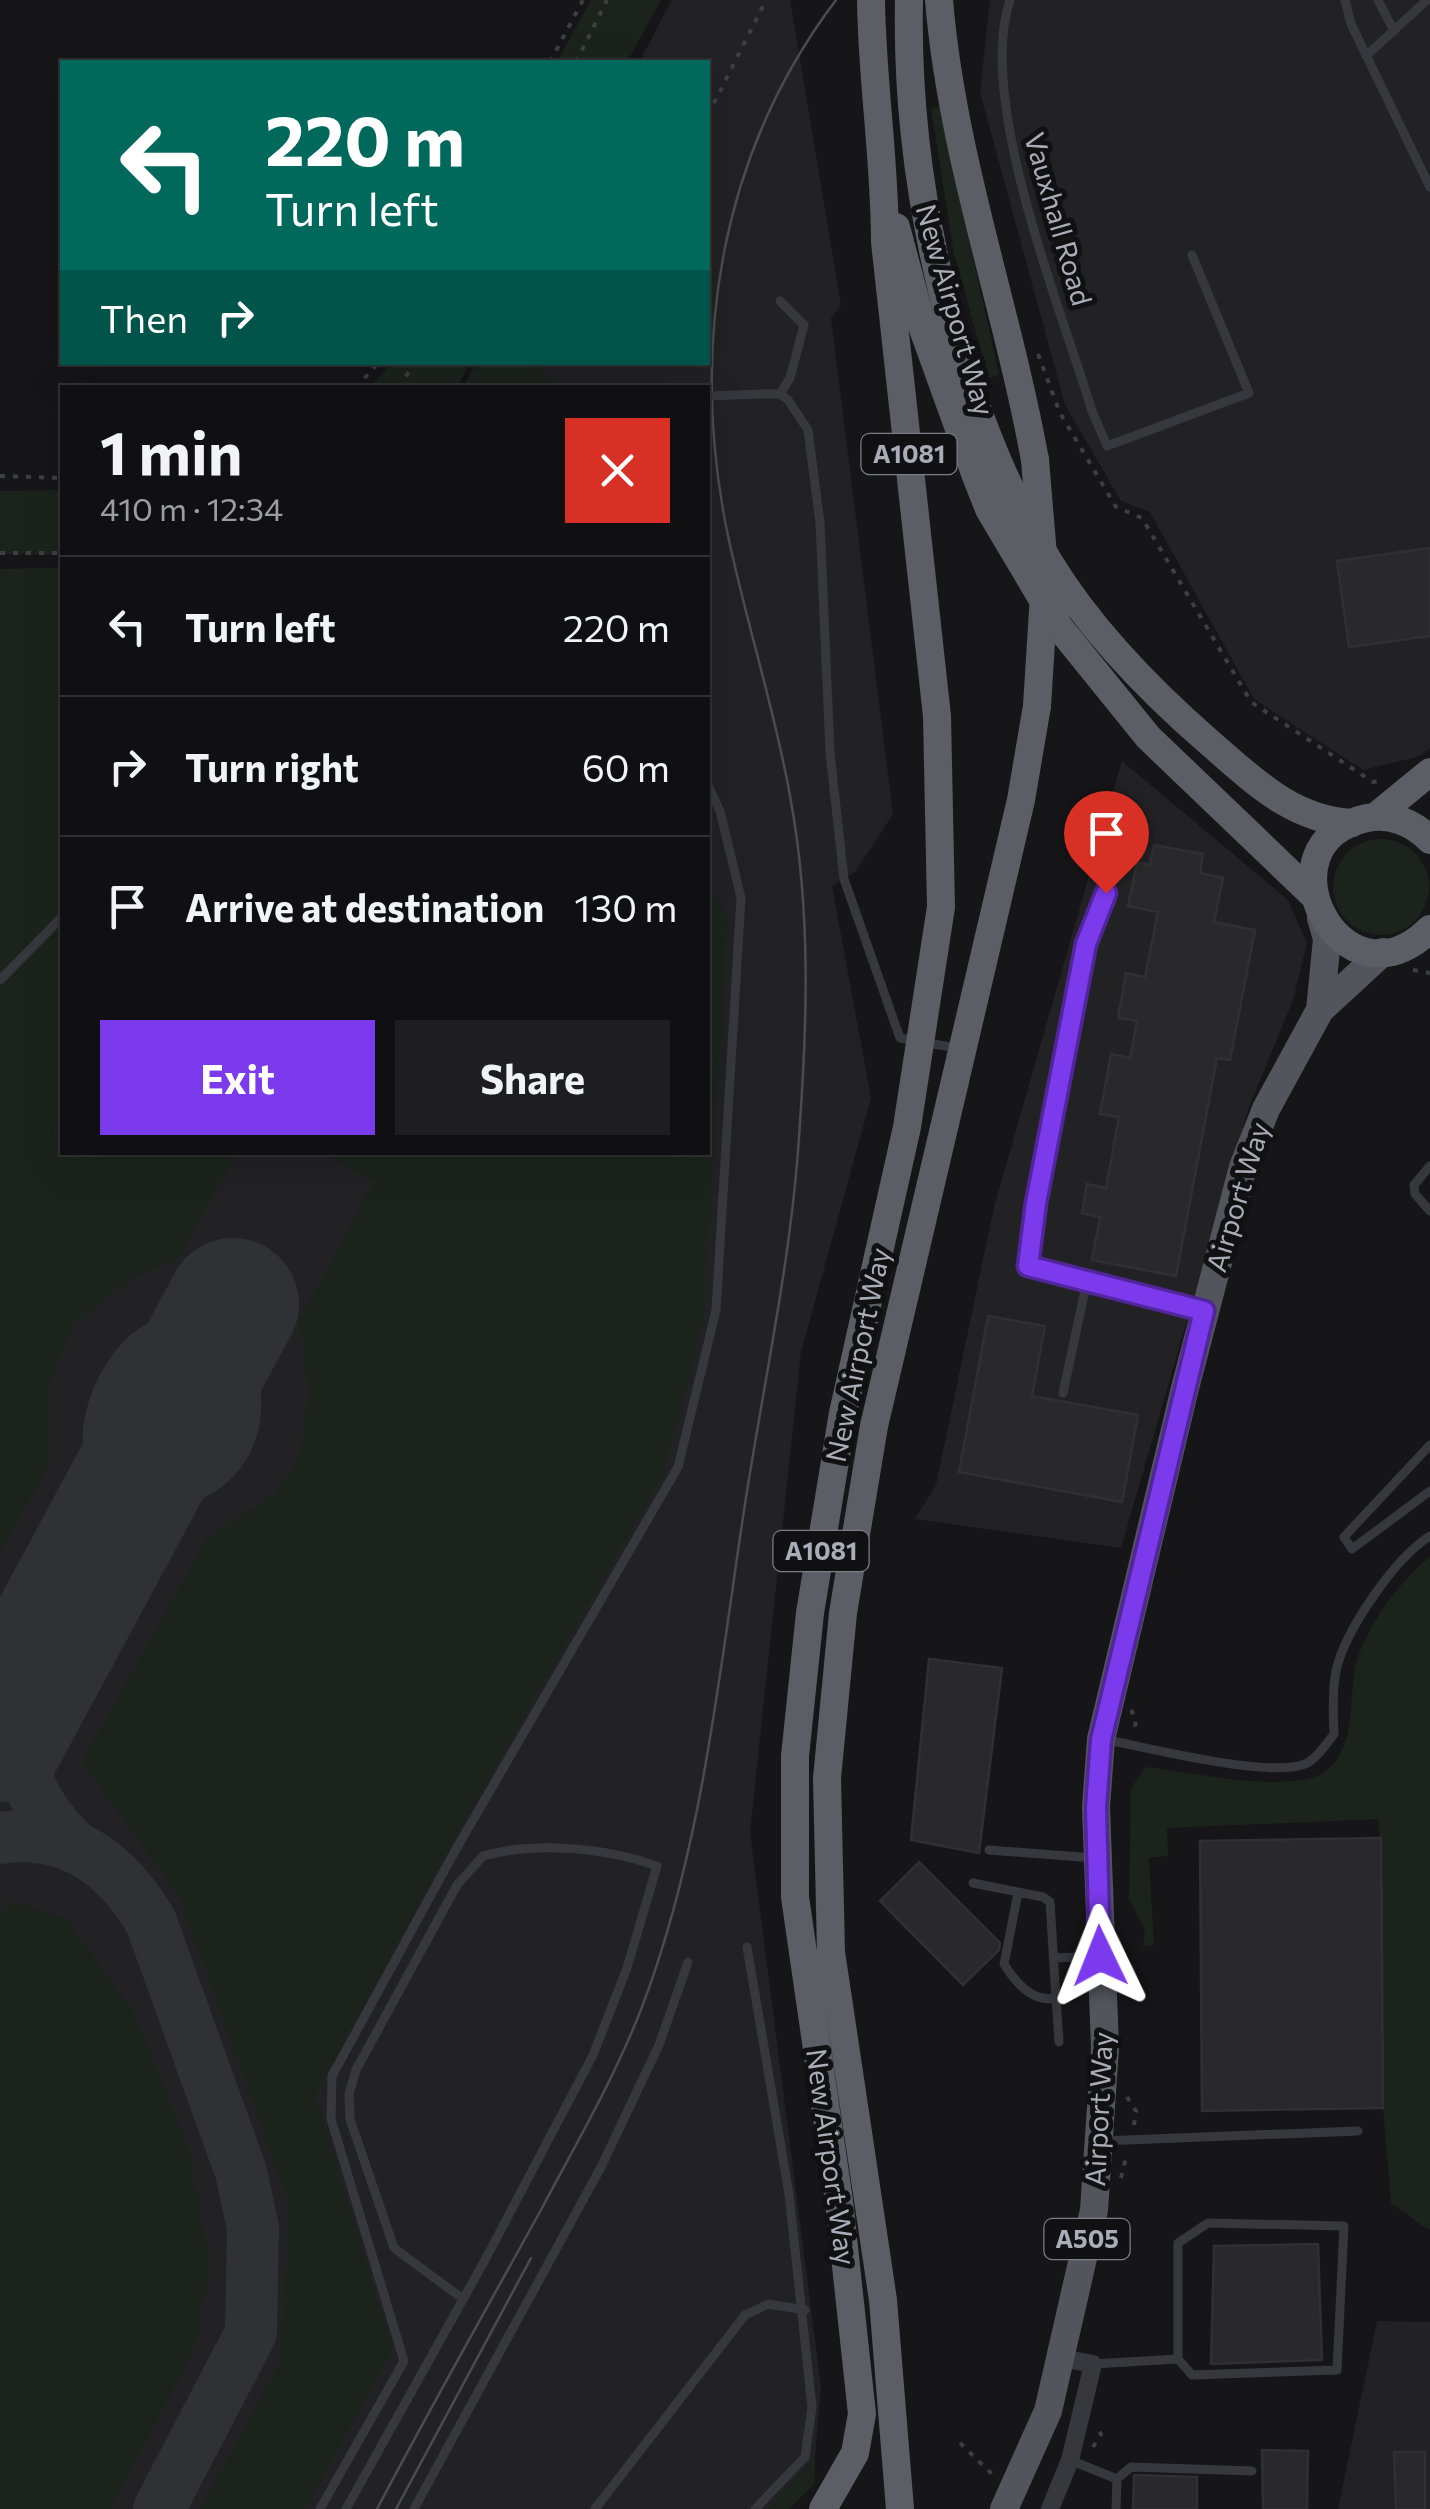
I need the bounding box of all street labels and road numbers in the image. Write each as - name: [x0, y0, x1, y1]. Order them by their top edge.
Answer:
- street label: Vauxhall Road: [1018, 128, 1100, 309]
- street label: New Airport Way: [910, 200, 1002, 419]
- road number: A1081: [862, 434, 956, 474]
- street label: Airport Way: [1198, 1118, 1276, 1276]
- street label: New Airport Way: [818, 1245, 896, 1465]
- road number: A1081: [774, 1531, 868, 1571]
- street label: Airport Way: [1077, 2031, 1119, 2187]
- street label: New Airport Way: [800, 2046, 864, 2267]
- road number: A505: [1044, 2219, 1130, 2259]

